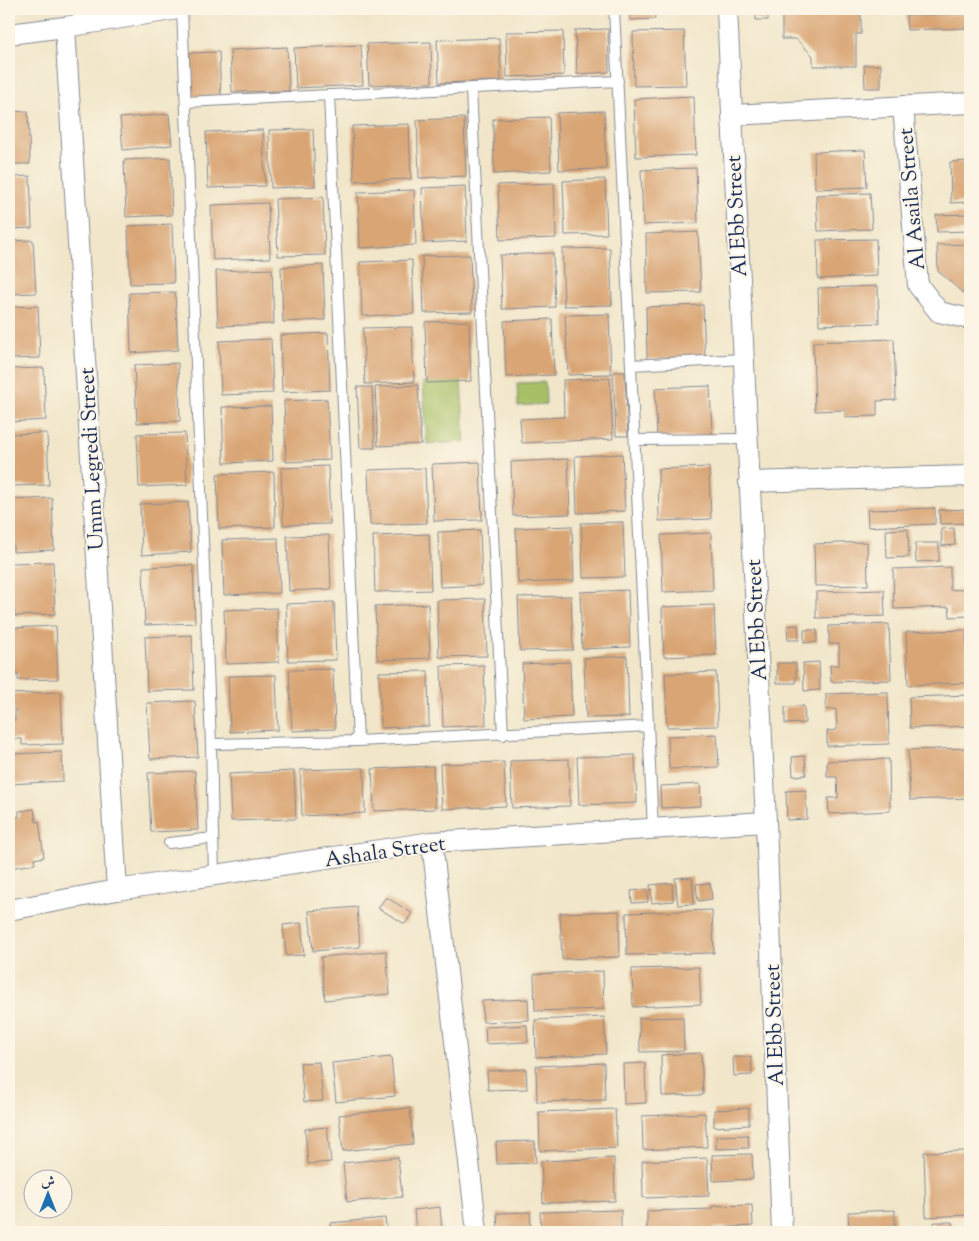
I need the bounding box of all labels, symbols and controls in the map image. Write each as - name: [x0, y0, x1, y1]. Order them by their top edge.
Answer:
- street label: Al Asaila Street: [892, 127, 934, 271]
- street label: Al Ebb Street: [720, 154, 756, 278]
- street label: Umm Legredi Street: [73, 367, 113, 551]
- street label: Al Ebb Street: [740, 558, 776, 682]
- street label: Ashala Street: [323, 830, 448, 876]
- street label: Al Ebb Street: [759, 963, 793, 1086]
- north arrow: [22, 1168, 72, 1218]
- text: ش: [41, 1173, 55, 1193]

